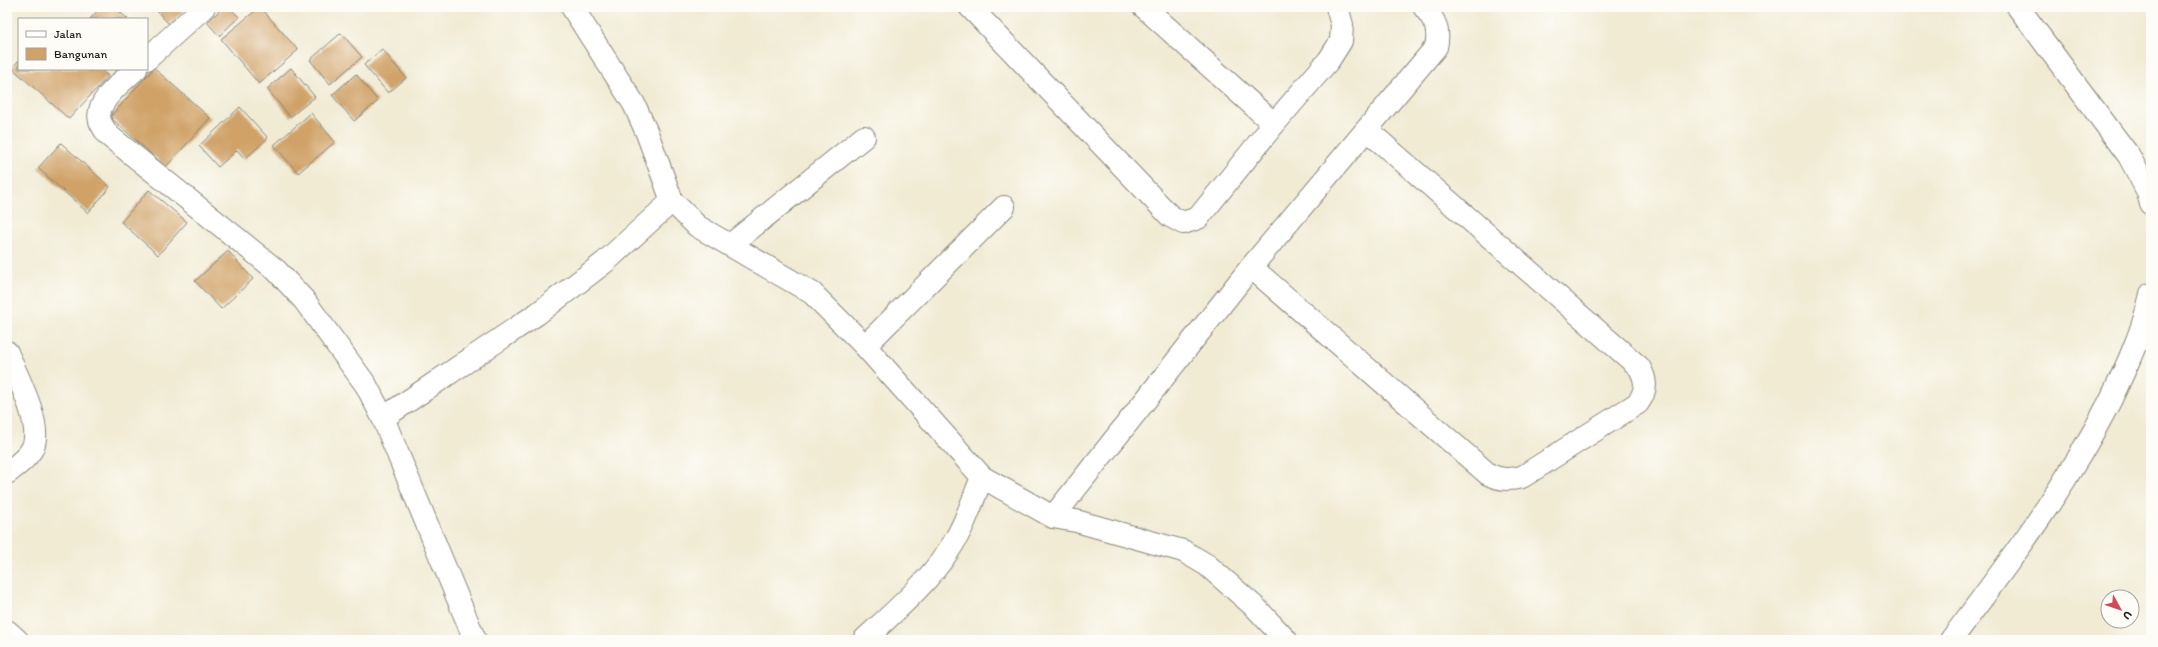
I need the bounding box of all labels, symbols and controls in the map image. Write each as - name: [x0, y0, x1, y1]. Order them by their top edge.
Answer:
- legend: [18, 18, 148, 70]
- text: Jalan: [54, 27, 82, 41]
- text: Bangunan: [54, 47, 107, 61]
- north arrow: [2100, 589, 2140, 629]
- text: U: [2120, 608, 2135, 622]

